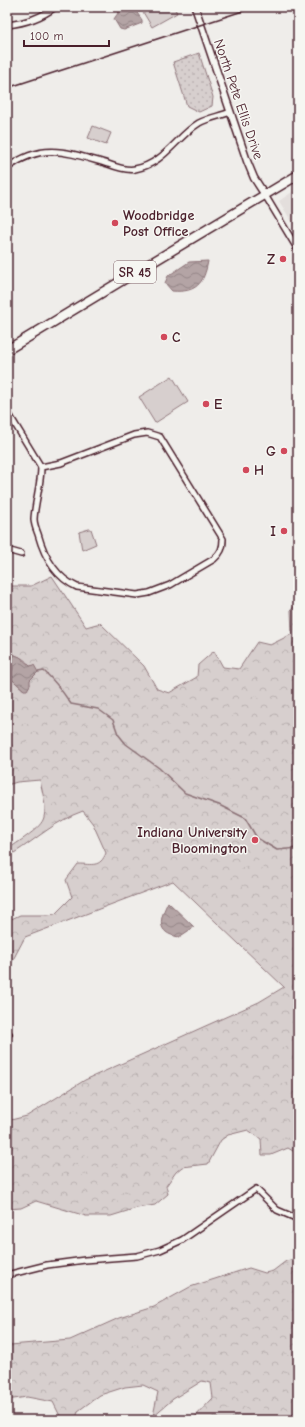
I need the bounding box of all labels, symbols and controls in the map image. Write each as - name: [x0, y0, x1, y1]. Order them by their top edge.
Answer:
- scale bar: [24, 22, 109, 48]
- text: 100 m: [30, 29, 63, 43]
- street label: North Pete Ellis Drive: [210, 37, 267, 162]
- place label: Woodbridge Post Office: [123, 207, 194, 240]
- marker: Woodbridge Post Office: [110, 218, 120, 228]
- place label: Z: [267, 251, 275, 268]
- marker: Z: [278, 254, 288, 264]
- road number: SR 45: [114, 261, 156, 283]
- place label: C: [172, 329, 181, 346]
- marker: C: [159, 332, 169, 342]
- place label: E: [214, 396, 223, 413]
- marker: E: [201, 399, 211, 409]
- place label: G: [266, 443, 276, 460]
- marker: G: [279, 446, 289, 456]
- place label: H: [254, 462, 264, 479]
- marker: H: [241, 465, 251, 475]
- place label: I: [270, 523, 276, 540]
- marker: I: [279, 526, 289, 536]
- place label: Indiana University Bloomington: [137, 824, 248, 857]
- marker: Indiana University Bloomington: [250, 835, 260, 845]

